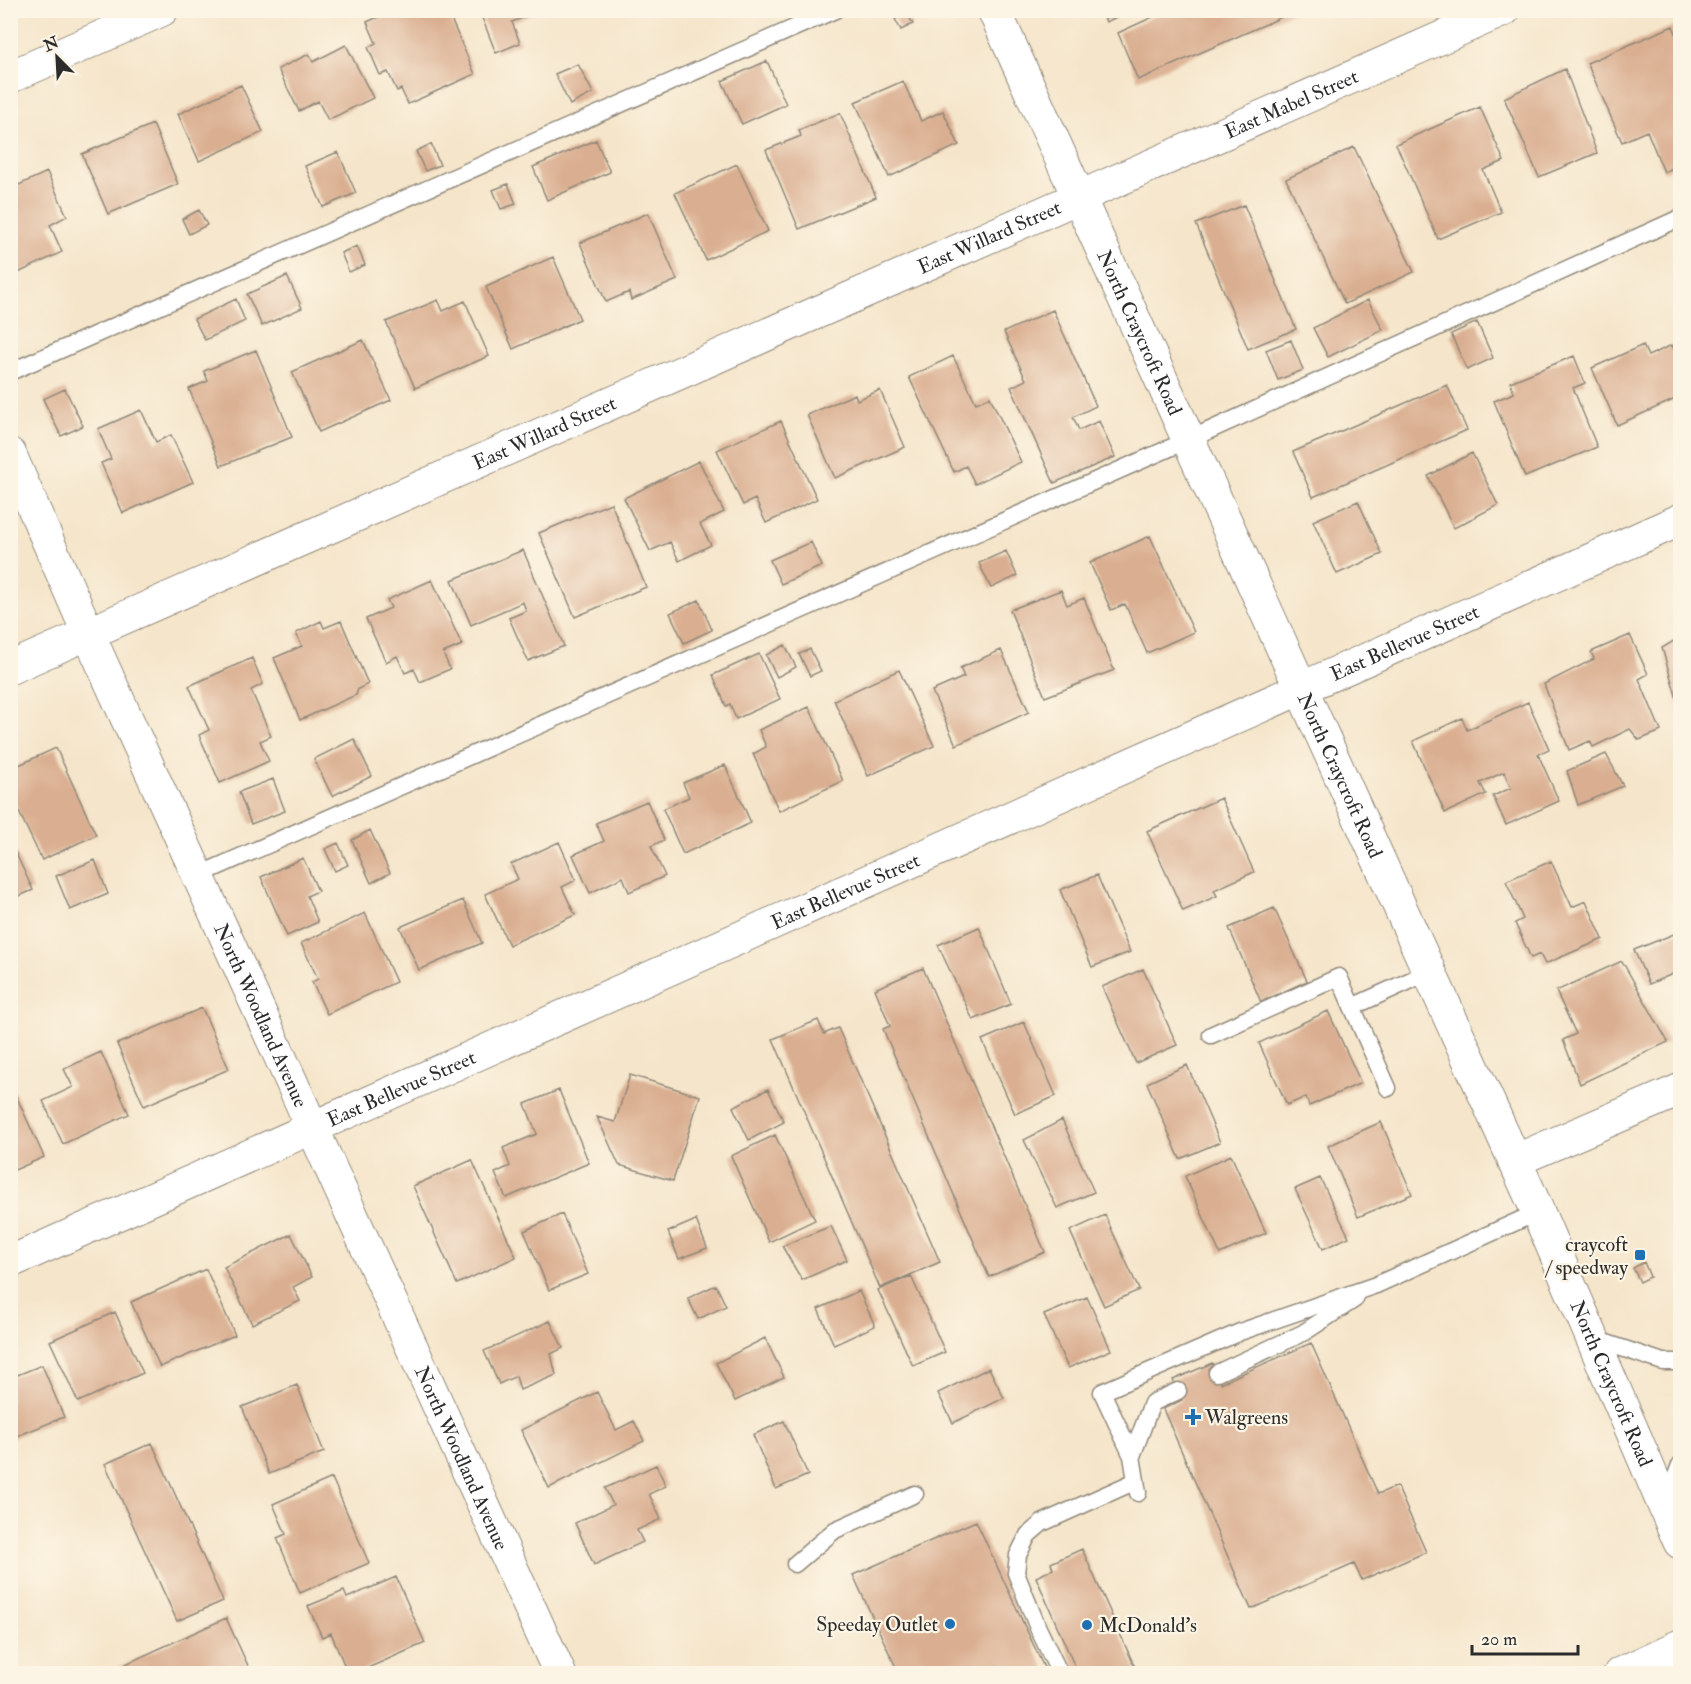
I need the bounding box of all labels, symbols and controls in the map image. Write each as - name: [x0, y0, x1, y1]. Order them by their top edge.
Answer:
- north arrow: [27, 27, 87, 87]
- text: N: [40, 32, 63, 57]
- street label: East Mabel Street: [1221, 63, 1362, 144]
- street label: East Willard Street: [914, 194, 1065, 279]
- street label: North Craycroft Road: [1092, 246, 1188, 419]
- street label: East Willard Street: [469, 390, 620, 475]
- street label: East Bellevue Street: [1326, 598, 1483, 686]
- street label: North Craycroft Road: [1292, 689, 1389, 862]
- street label: East Bellevue Street: [767, 847, 924, 935]
- street label: North Woodland Avenue: [209, 919, 314, 1111]
- street label: East Bellevue Street: [323, 1044, 480, 1132]
- place label: craycoft / speedway: [1544, 1232, 1629, 1281]
- marker: craycoft / speedway: [1633, 1248, 1647, 1262]
- street label: North Craycroft Road: [1565, 1297, 1659, 1470]
- street label: North Woodland Avenue: [410, 1362, 515, 1554]
- place label: Walgreens: [1204, 1405, 1288, 1430]
- marker: Walgreens: [1186, 1410, 1200, 1424]
- place label: Speeday Outlet: [816, 1612, 939, 1638]
- place label: McDonald's: [1099, 1613, 1197, 1638]
- marker: Speeday Outlet: [943, 1617, 957, 1631]
- marker: McDonald's: [1080, 1618, 1094, 1632]
- scale bar: [1472, 1618, 1578, 1656]
- text: 20 m: [1481, 1628, 1517, 1651]

